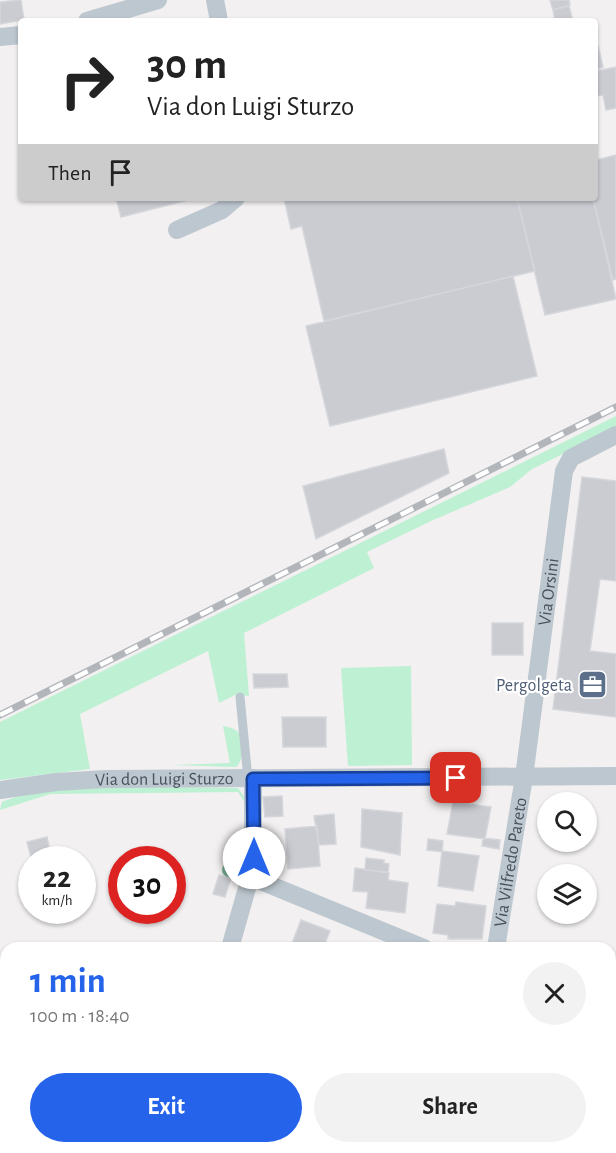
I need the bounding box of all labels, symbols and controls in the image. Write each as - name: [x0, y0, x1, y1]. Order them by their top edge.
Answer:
- icon: right: [48, 42, 126, 120]
- text: 30 m: [147, 44, 227, 86]
- text: Via don Luigi Sturzo: [147, 93, 354, 120]
- icon: arrive: [104, 156, 137, 189]
- text: Then: [48, 162, 92, 184]
- street label: Via Orsini: [536, 557, 563, 627]
- office icon: Pergolgeta: [577, 669, 609, 701]
- place label: Pergolgeta: [496, 677, 572, 695]
- pin: [430, 752, 481, 803]
- icon: arrive: [439, 761, 472, 794]
- street label: Via don Luigi Sturzo: [95, 770, 234, 790]
- map controls: [537, 792, 597, 924]
- button: search: [537, 792, 597, 852]
- street label: Via Vilfredo Pareto: [492, 796, 531, 928]
- position arrow: [222, 826, 286, 890]
- speed limit sign: 30: [108, 846, 186, 924]
- text: 22: [43, 863, 71, 893]
- button: layers: [537, 864, 597, 924]
- text: km/h: [42, 893, 72, 908]
- button: close: [523, 962, 586, 1025]
- text: 1 min: [30, 963, 106, 999]
- text: 100 m · 18:40: [30, 1006, 130, 1026]
- button: Exit: [30, 1073, 302, 1142]
- button: Share: [314, 1073, 586, 1142]

